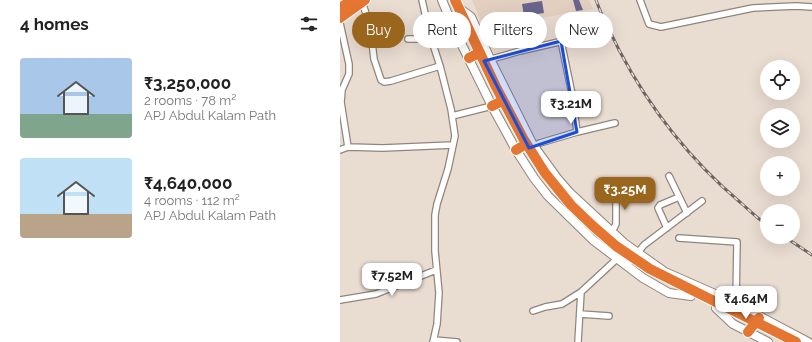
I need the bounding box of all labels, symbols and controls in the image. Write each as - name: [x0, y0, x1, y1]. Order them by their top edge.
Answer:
- chip: Buy: [352, 12, 405, 48]
- chip: Rent: [413, 12, 471, 48]
- chip: Filters: [479, 12, 547, 48]
- chip: New: [555, 12, 613, 48]
- icon: filters: [298, 13, 320, 35]
- text: 4 homes: [20, 14, 89, 34]
- map controls: [760, 60, 800, 244]
- button: locate: [760, 60, 800, 100]
- text: ₹3,250,000: [144, 73, 231, 93]
- icon: home: [52, 74, 100, 122]
- pin: ₹3.21M: [538, 91, 604, 125]
- text: 2 rooms · 78 m²: [144, 93, 236, 108]
- text: ₹3.21M: [550, 96, 592, 111]
- text: APJ Abdul Kalam Path: [144, 108, 276, 123]
- button: layers: [760, 108, 800, 148]
- button: +: [760, 156, 800, 196]
- text: ₹4,640,000: [144, 173, 232, 193]
- icon: home: [52, 174, 100, 222]
- pin: ₹3.25M: [592, 177, 658, 211]
- text: ₹3.25M: [604, 182, 646, 197]
- text: 4 rooms · 112 m²: [144, 193, 240, 208]
- button: −: [760, 204, 800, 244]
- text: APJ Abdul Kalam Path: [144, 208, 276, 223]
- pin: ₹7.52M: [359, 263, 425, 297]
- text: ₹7.52M: [371, 268, 413, 283]
- pin: ₹4.64M: [713, 286, 779, 320]
- text: ₹4.64M: [724, 291, 768, 306]

